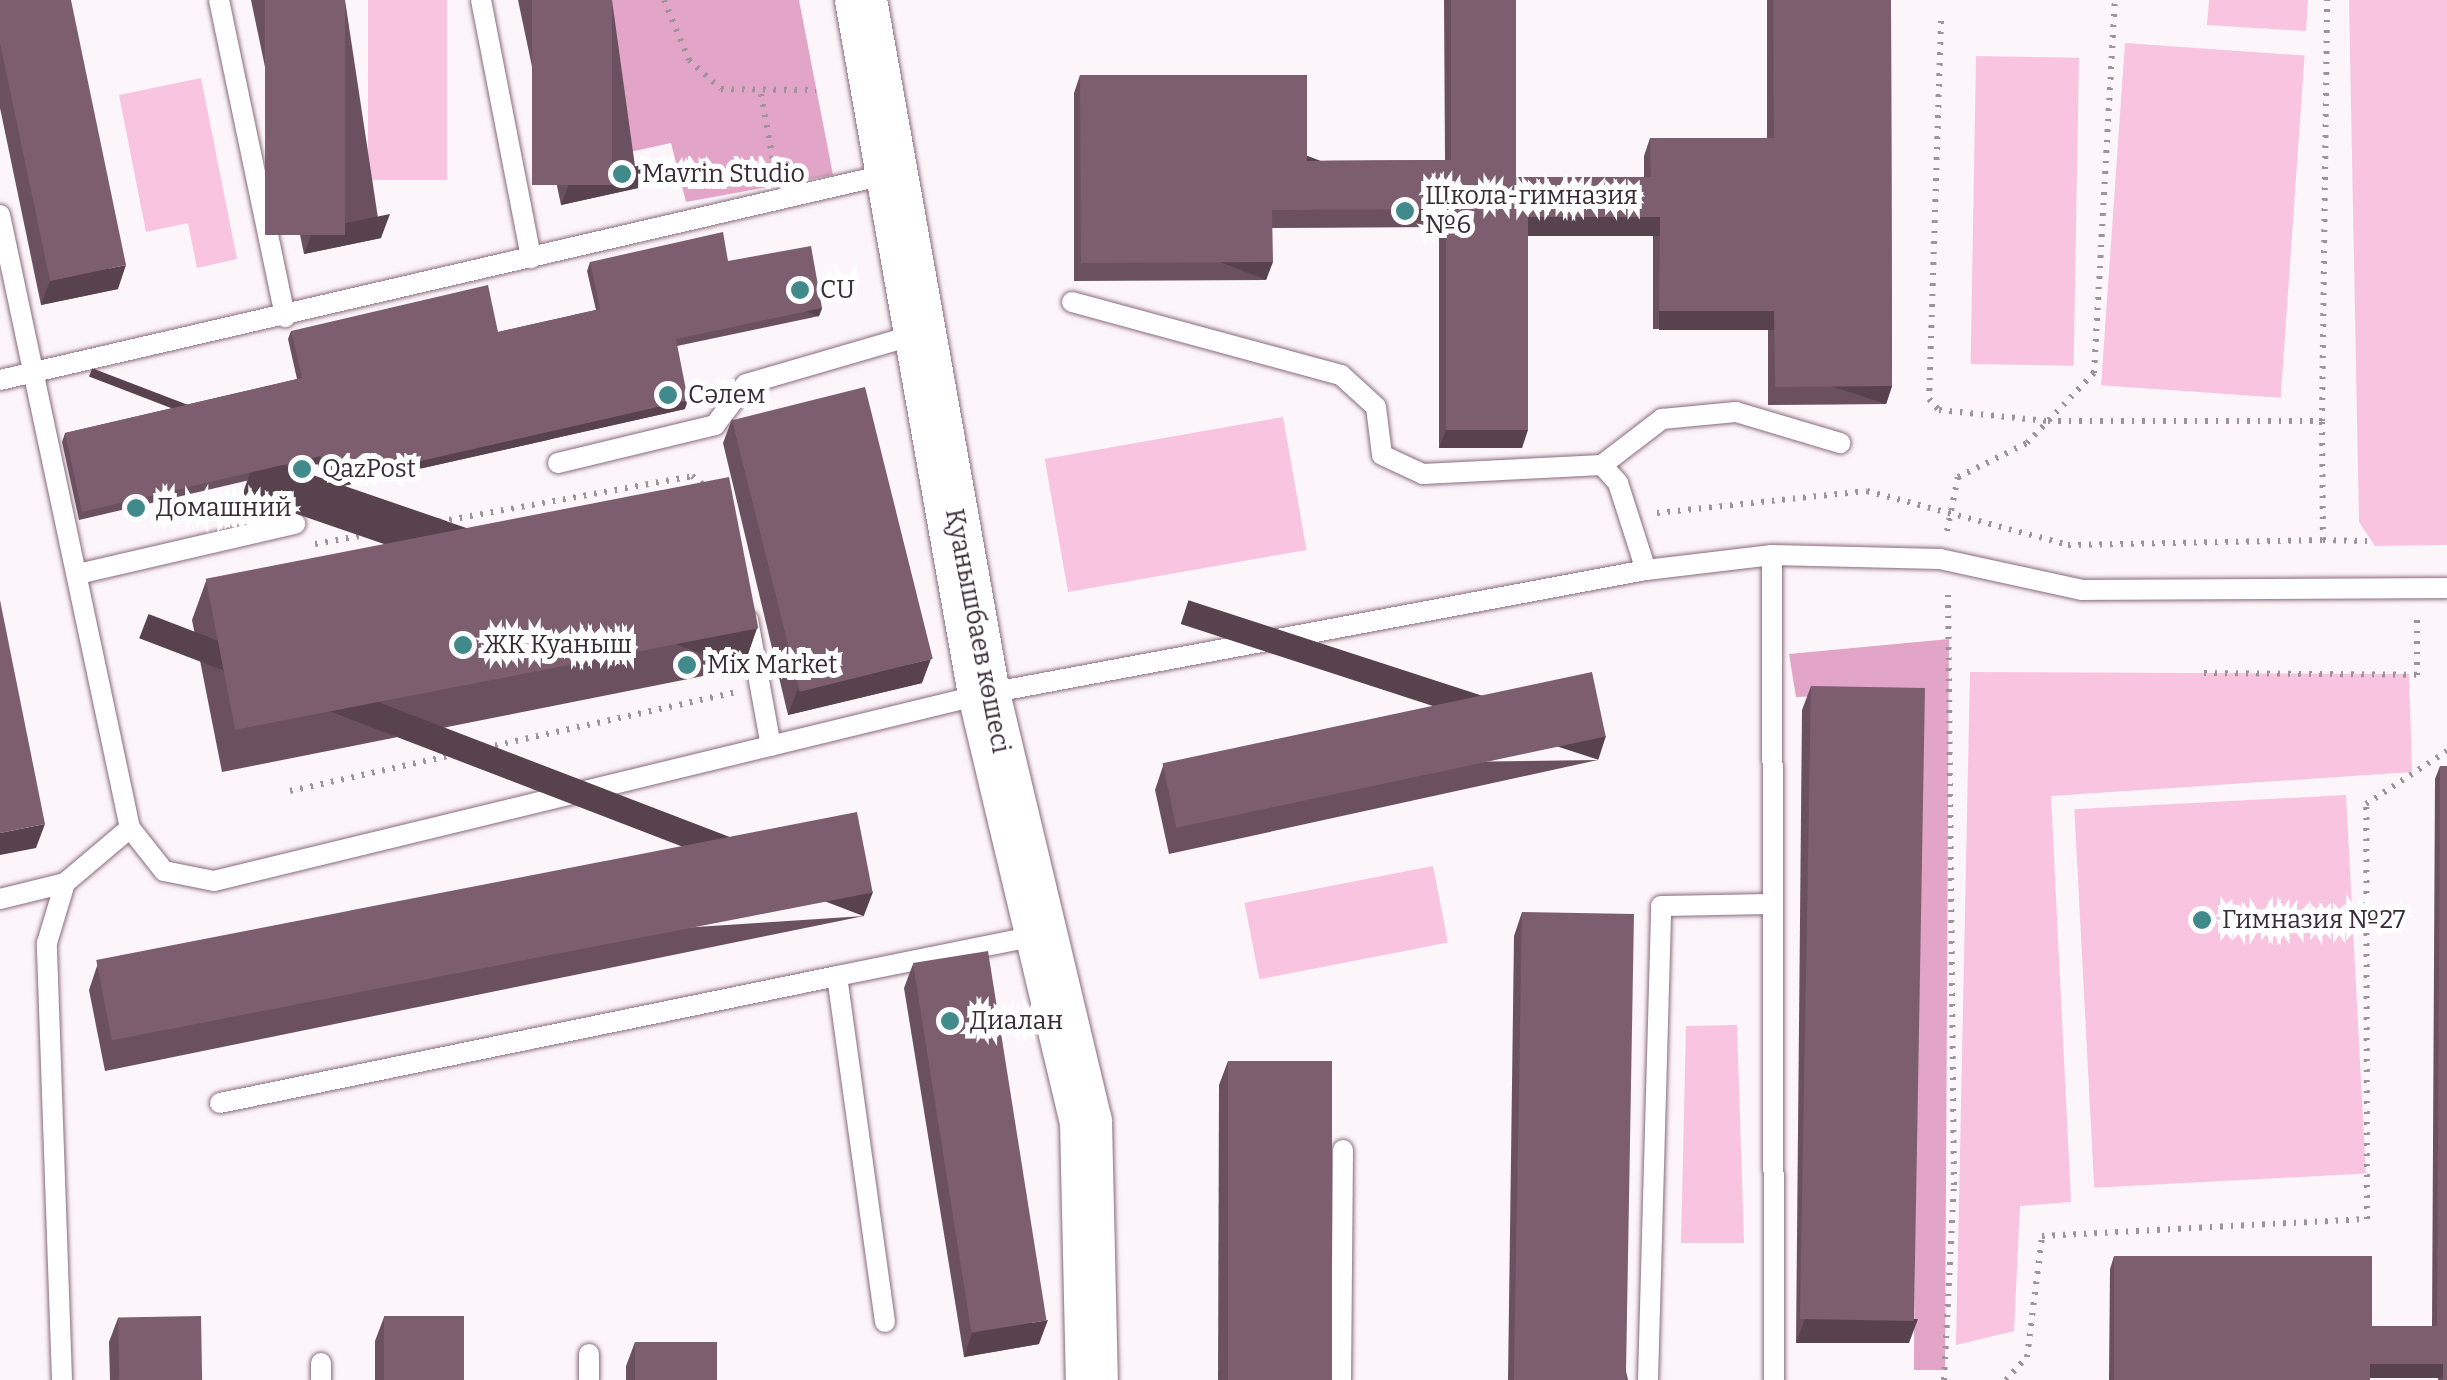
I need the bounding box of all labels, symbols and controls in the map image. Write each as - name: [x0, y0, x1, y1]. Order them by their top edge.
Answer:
- place label: Mavrin Studio: [642, 159, 805, 189]
- marker: Mavrin Studio: [611, 163, 633, 185]
- place label: Школа-гимназия №6: [1425, 182, 1638, 241]
- marker: Школа-гимназия №6: [1394, 200, 1416, 222]
- place label: CU: [820, 275, 855, 305]
- marker: CU: [789, 279, 811, 301]
- place label: Cәлем: [688, 380, 765, 410]
- marker: Cәлем: [657, 384, 679, 406]
- place label: QazPost: [322, 454, 416, 484]
- marker: QazPost: [291, 458, 313, 480]
- place label: Домашний: [156, 493, 291, 523]
- marker: Домашний: [125, 497, 147, 519]
- street label: Қуанышбаев көшесі: [939, 506, 1015, 756]
- place label: ЖК Куаныш: [483, 630, 632, 660]
- marker: ЖК Куаныш: [452, 634, 474, 656]
- place label: Mix Market: [707, 650, 837, 680]
- marker: Mix Market: [676, 654, 698, 676]
- place label: Гимназия №27: [2222, 905, 2405, 935]
- marker: Гимназия №27: [2191, 909, 2213, 931]
- place label: Диалан: [970, 1006, 1063, 1036]
- marker: Диалан: [939, 1010, 961, 1032]

